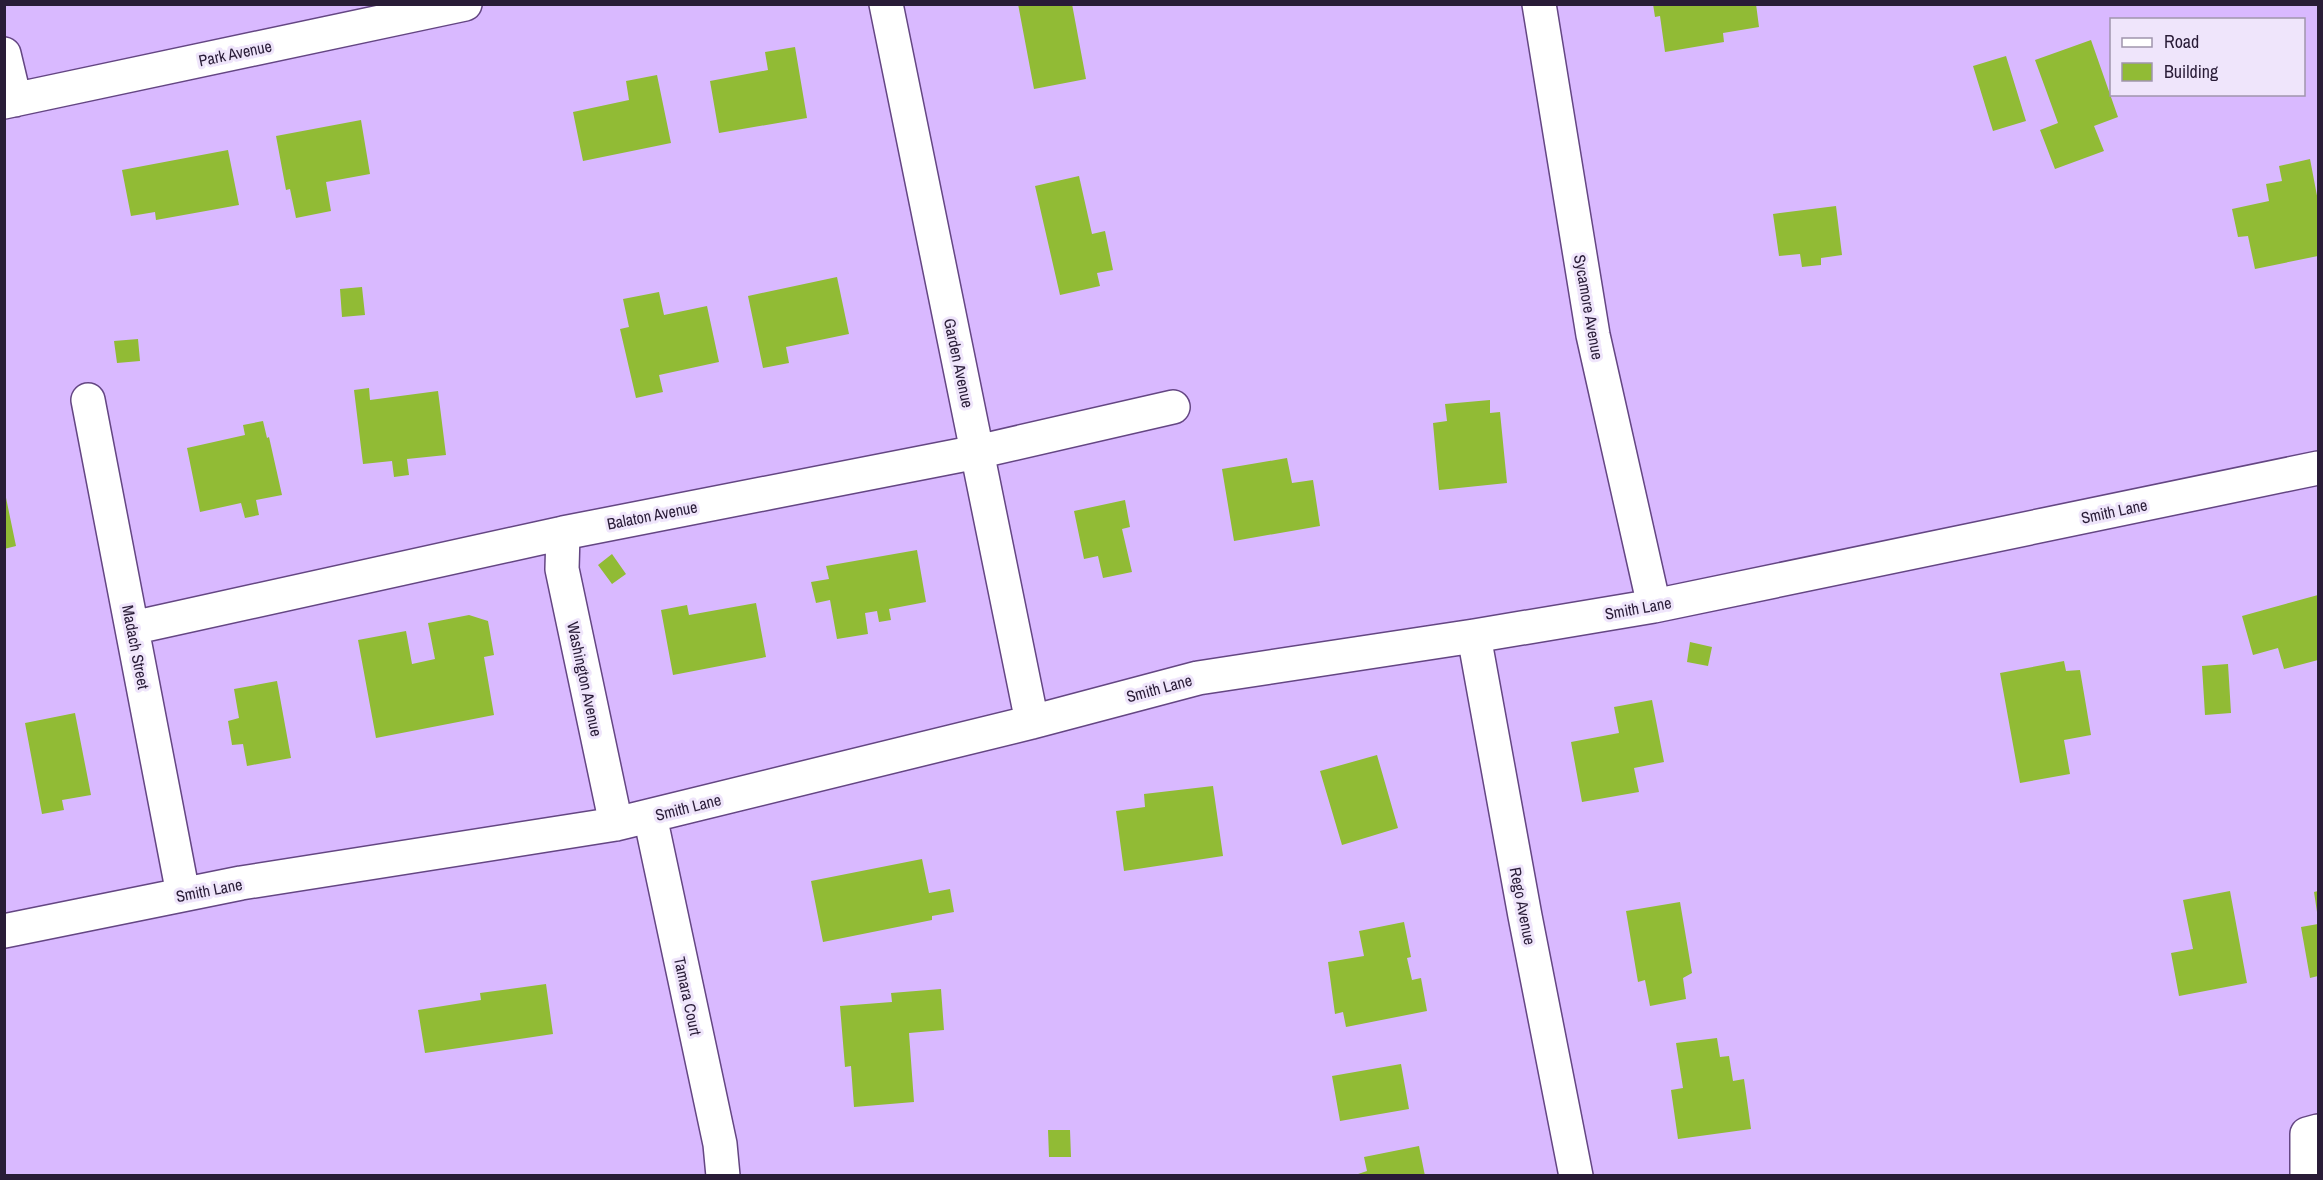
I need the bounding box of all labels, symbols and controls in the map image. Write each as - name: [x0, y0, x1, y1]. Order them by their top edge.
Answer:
- legend: [2110, 18, 2305, 96]
- text: Road: [2164, 29, 2199, 54]
- street label: Park Avenue: [196, 35, 274, 71]
- text: Building: [2164, 59, 2219, 84]
- street label: Sycamore Avenue: [1569, 253, 1609, 361]
- street label: Garden Avenue: [939, 316, 979, 410]
- street label: Smith Lane: [2079, 493, 2149, 529]
- street label: Balaton Avenue: [605, 495, 699, 535]
- street label: Smith Lane: [1603, 591, 1673, 625]
- street label: Madach Street: [117, 603, 155, 691]
- street label: Washington Avenue: [562, 620, 608, 738]
- street label: Smith Lane: [1124, 669, 1194, 707]
- street label: Smith Lane: [653, 788, 723, 826]
- street label: Rego Avenue: [1505, 865, 1541, 947]
- street label: Smith Lane: [174, 873, 244, 907]
- street label: Tamara Court: [669, 955, 707, 1038]

